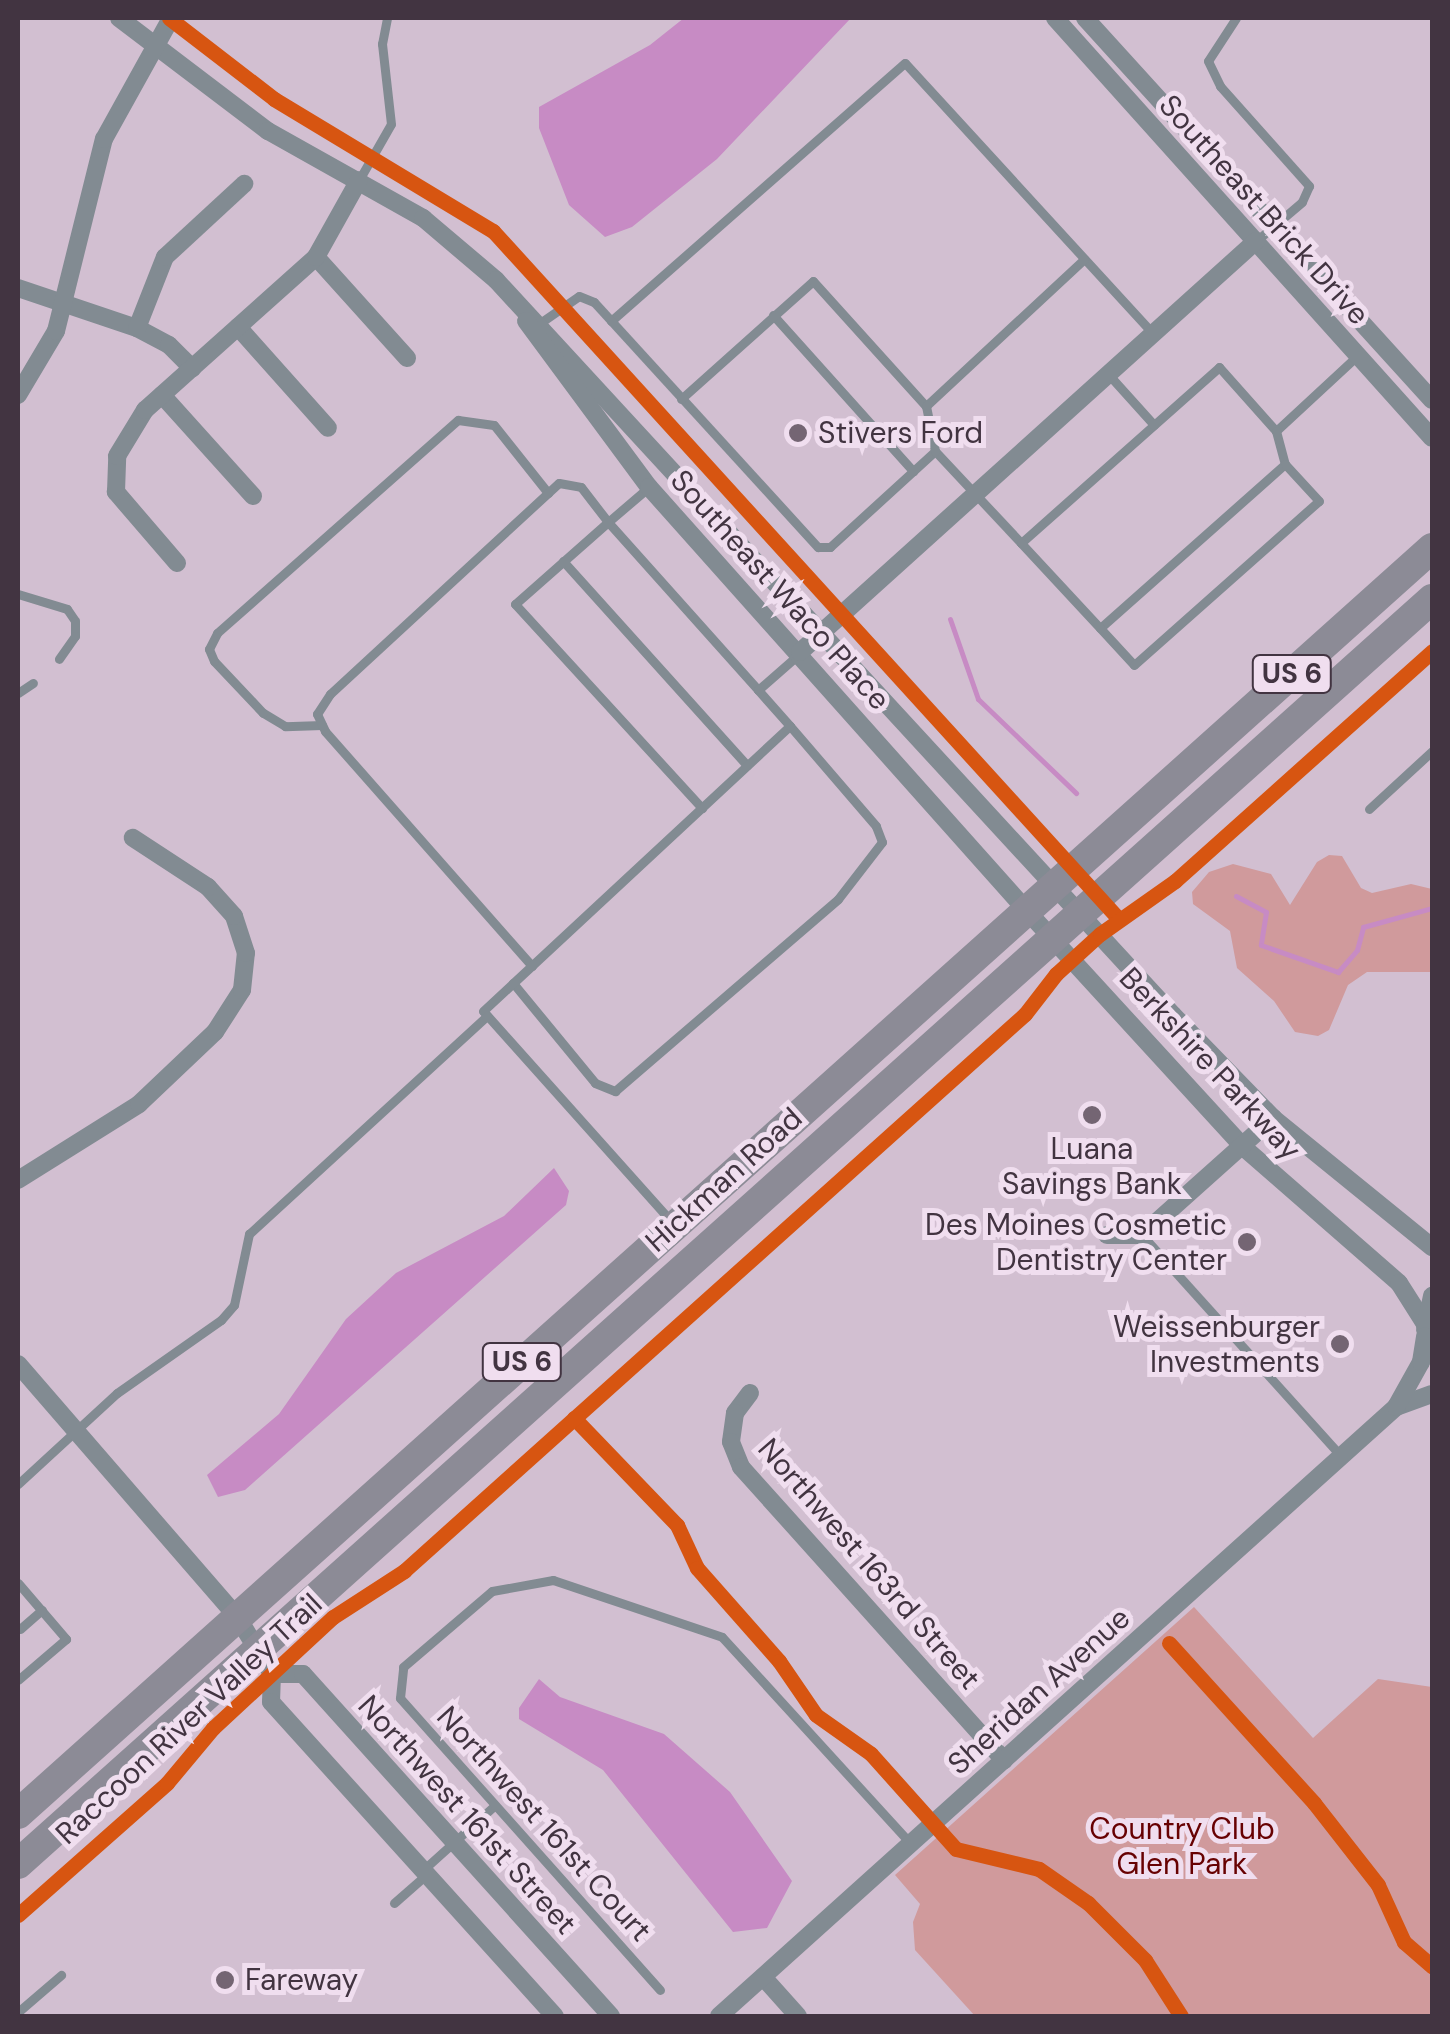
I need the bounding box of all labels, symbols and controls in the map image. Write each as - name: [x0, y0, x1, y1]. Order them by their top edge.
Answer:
- street label: Southeast Brick Drive: [1151, 88, 1377, 332]
- place label: Stivers Ford: [818, 415, 983, 451]
- marker: Stivers Ford: [787, 422, 809, 444]
- street label: Southeast Waco Place: [663, 463, 897, 717]
- road number: US 6: [1250, 651, 1334, 697]
- street label: Berkshire Parkway: [1112, 960, 1308, 1168]
- street label: Hickman Road: [638, 1100, 810, 1260]
- marker: Luana Savings Bank: [1081, 1104, 1103, 1126]
- place label: Luana Savings Bank: [1002, 1131, 1182, 1202]
- place label: Des Moines Cosmetic Dentistry Center: [925, 1207, 1227, 1278]
- marker: Des Moines Cosmetic Dentistry Center: [1236, 1231, 1258, 1253]
- place label: Weissenburger Investments: [1113, 1309, 1320, 1380]
- marker: Weissenburger Investments: [1329, 1333, 1351, 1355]
- road number: US 6: [480, 1339, 564, 1385]
- street label: Northwest 163rd Street: [750, 1431, 988, 1697]
- street label: Raccoon River Valley Trail: [49, 1586, 329, 1852]
- street label: Sheridan Avenue: [941, 1600, 1137, 1782]
- street label: Northwest 161st Street: [350, 1688, 584, 1942]
- street label: Northwest 161st Court: [429, 1699, 659, 1949]
- park label: Country Club Glen Park: [1089, 1811, 1275, 1882]
- place label: Fareway: [245, 1962, 358, 1998]
- marker: Fareway: [214, 1969, 236, 1991]

